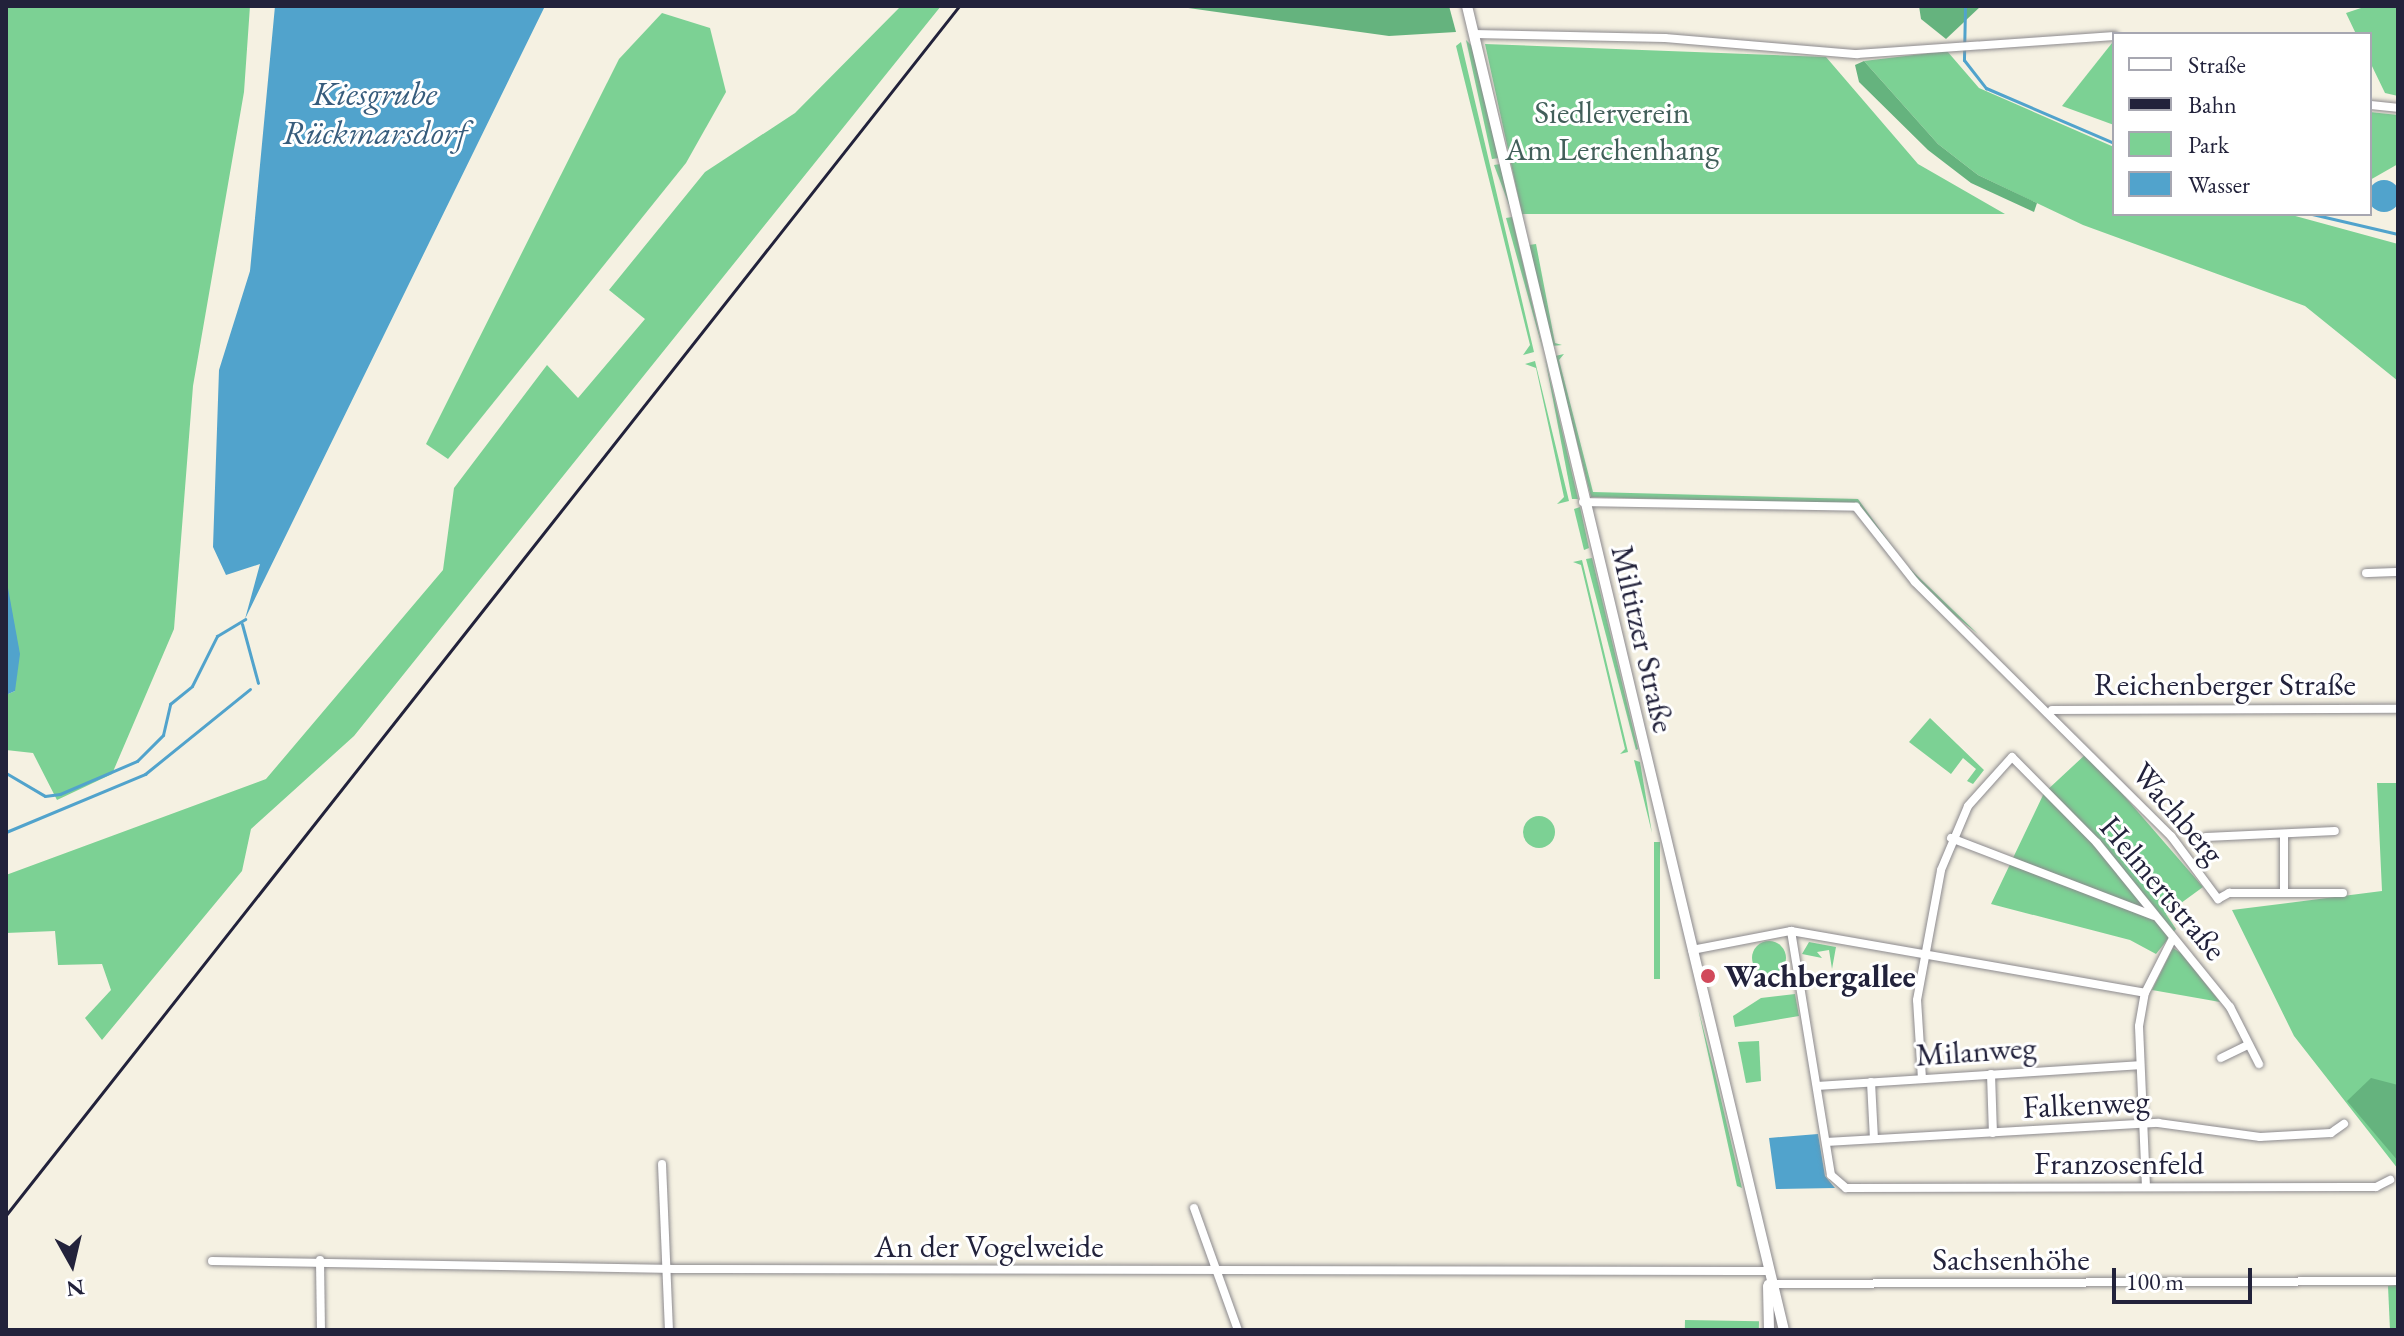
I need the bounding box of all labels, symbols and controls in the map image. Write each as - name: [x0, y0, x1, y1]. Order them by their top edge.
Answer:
- legend: [2112, 32, 2372, 216]
- text: Straße: [2188, 49, 2246, 80]
- water label: Kiesgrube Rückmarsdorf: [283, 73, 467, 152]
- text: Bahn: [2188, 89, 2237, 120]
- park label: Siedlerverein Am Lerchenhang: [1505, 94, 1719, 169]
- text: Park: [2188, 129, 2229, 160]
- text: Wasser: [2188, 169, 2250, 200]
- street label: Miltitzer Straße: [1603, 542, 1683, 736]
- street label: Reichenberger Straße: [2094, 665, 2356, 703]
- street label: Wachberg: [2124, 754, 2232, 872]
- street label: Helmertstraße: [2092, 808, 2234, 968]
- place label: Wachbergallee: [1724, 957, 1916, 995]
- marker: Wachbergallee: [1699, 967, 1717, 985]
- street label: Milanweg: [1914, 1028, 2038, 1074]
- street label: Falkenweg: [2022, 1082, 2150, 1126]
- street label: Franzosenfeld: [2034, 1144, 2204, 1182]
- north arrow: [32, 1224, 112, 1304]
- street label: An der Vogelweide: [874, 1227, 1104, 1265]
- street label: Sachsenhöhe: [1932, 1240, 2090, 1278]
- scale bar: [2116, 1252, 2256, 1302]
- text: 100 m: [2126, 1266, 2184, 1297]
- text: N: [65, 1273, 86, 1304]

